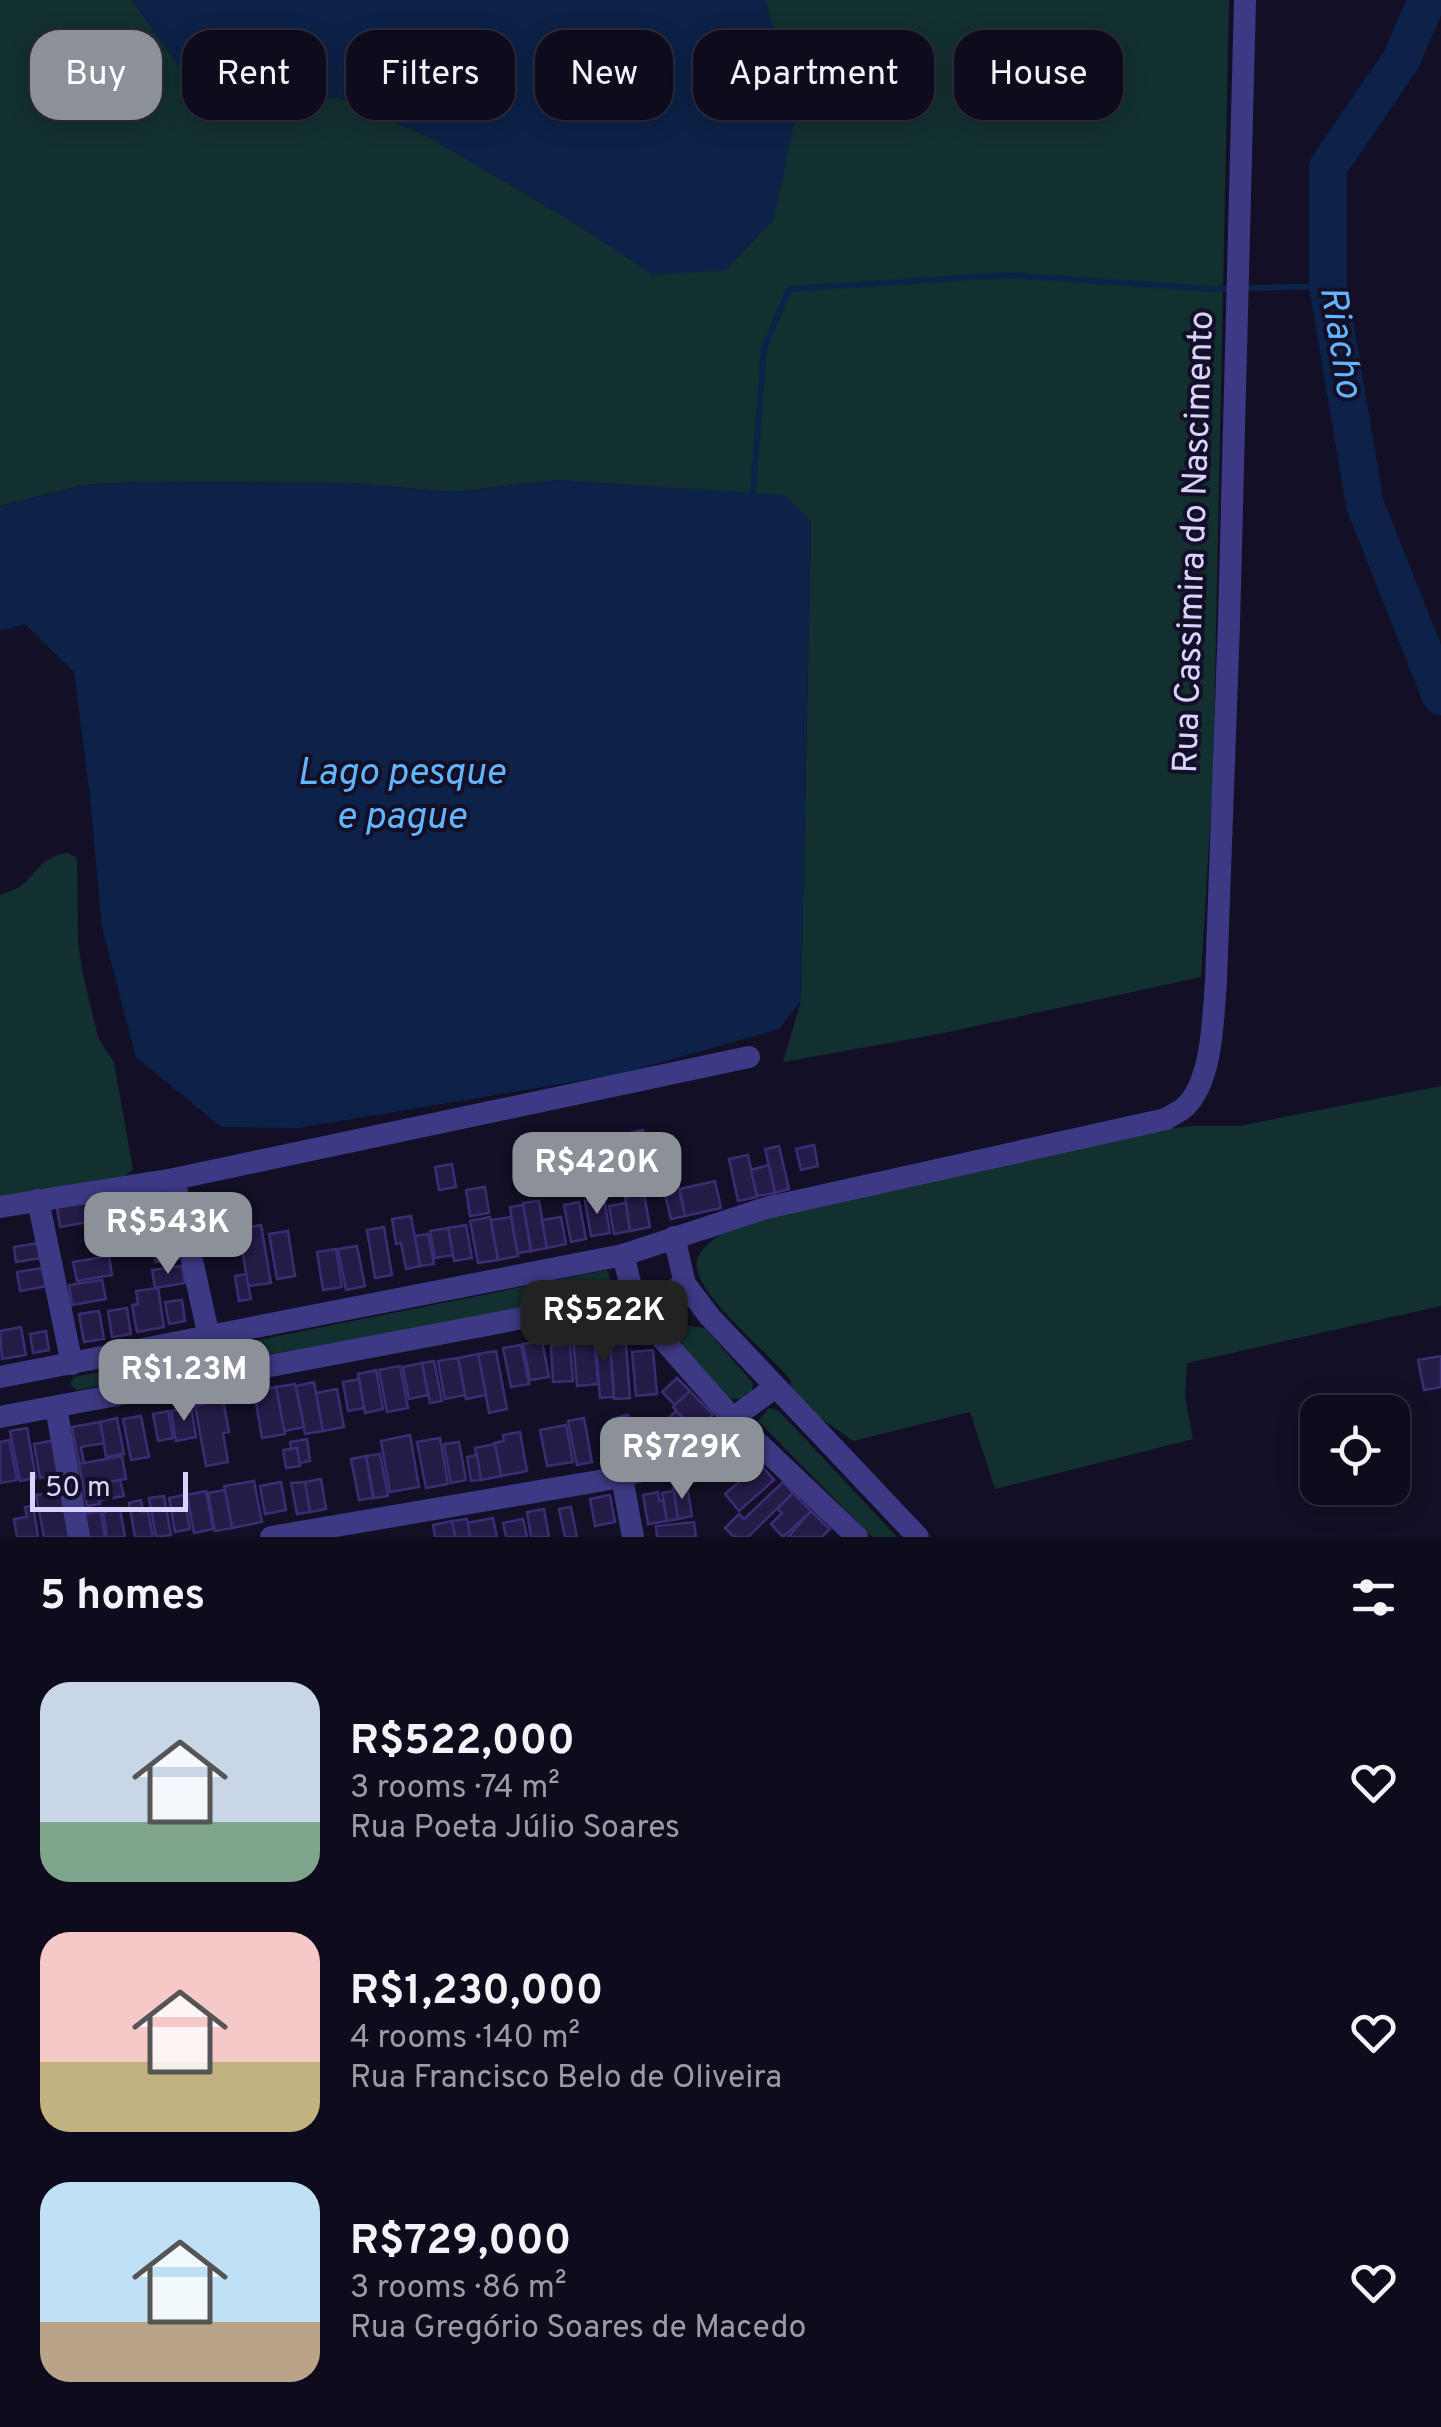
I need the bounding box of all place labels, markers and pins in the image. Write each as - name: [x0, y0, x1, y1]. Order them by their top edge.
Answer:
- pin: R$420K: [516, 1132, 678, 1217]
- pin: R$543K: [87, 1192, 249, 1277]
- pin: R$522K: [523, 1280, 685, 1365]
- pin: R$1.23M: [92, 1339, 276, 1424]
- pin: R$729K: [601, 1417, 763, 1502]

